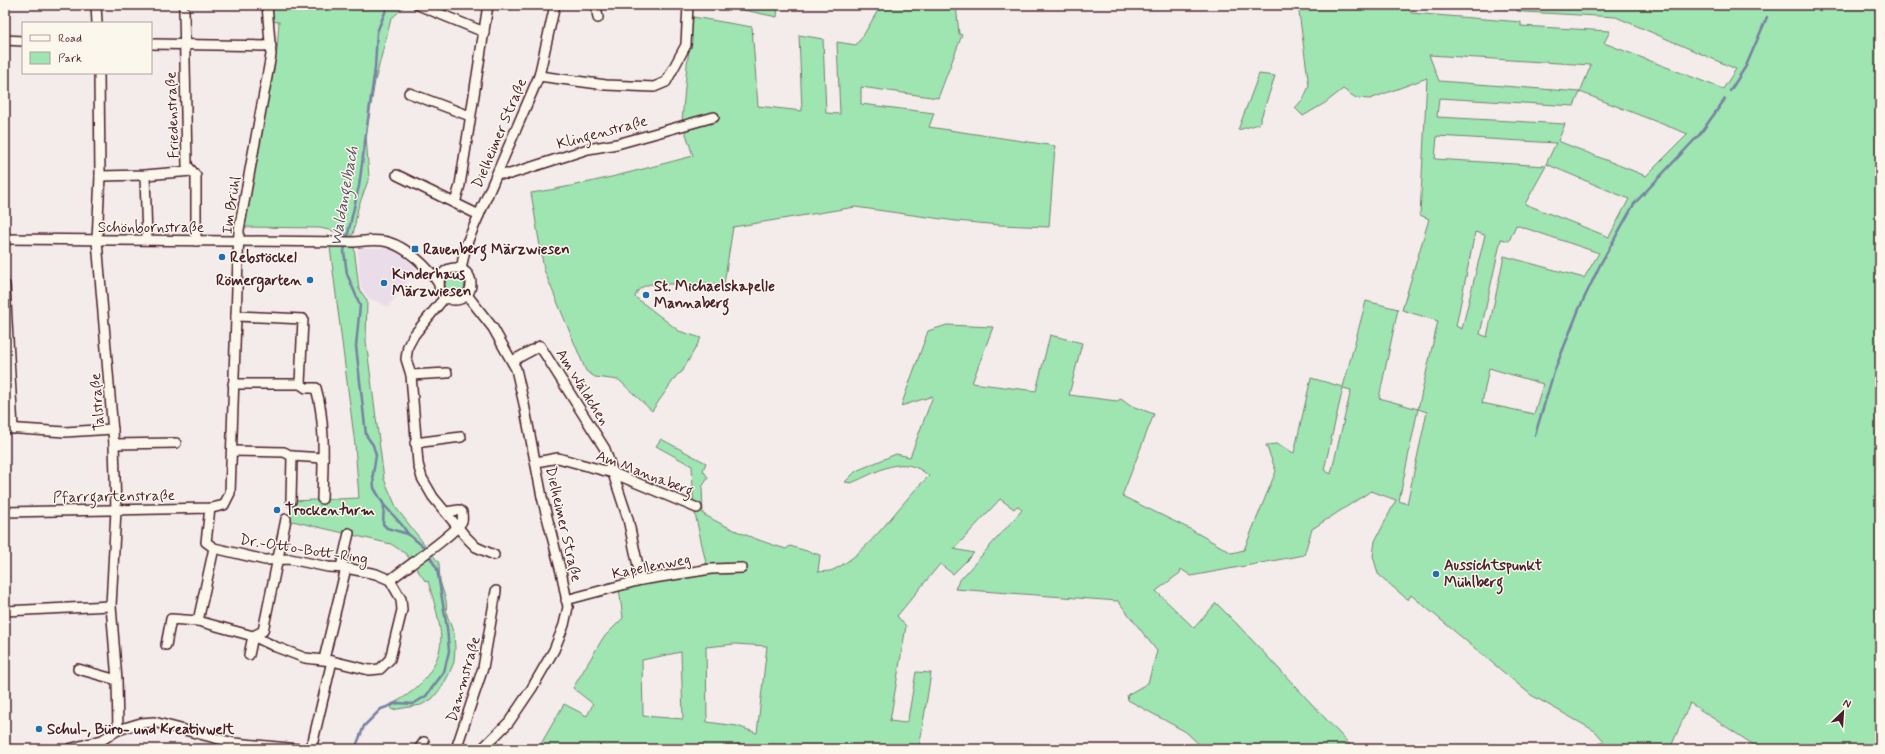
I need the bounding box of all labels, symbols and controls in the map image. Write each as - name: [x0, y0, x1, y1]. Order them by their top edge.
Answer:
- legend: [22, 22, 152, 74]
- text: Road: [58, 31, 82, 47]
- text: Park: [58, 51, 82, 67]
- street label: Friedenstraße: [161, 71, 185, 159]
- street label: Dielheimer Straße: [468, 75, 532, 191]
- street label: Klingenstraße: [555, 111, 650, 156]
- water label: Waldangelbach: [325, 145, 366, 248]
- street label: Im Brühl: [218, 175, 246, 235]
- street label: Schönbornstraße: [98, 218, 204, 238]
- place label: Rauenberg Märzwiesen: [423, 240, 570, 262]
- marker: Rauenberg Märzwiesen: [410, 244, 420, 254]
- place label: Rebstöckel: [230, 248, 297, 268]
- marker: Rebstöckel: [217, 252, 227, 262]
- place label: Kinderhaus Märzwiesen: [392, 265, 471, 302]
- place label: Römergarten: [216, 271, 302, 293]
- marker: Römergarten: [305, 275, 315, 285]
- place label: St. Michaelskapelle Mannaberg: [654, 277, 775, 316]
- marker: Kinderhaus Märzwiesen: [379, 278, 389, 288]
- marker: St. Michaelskapelle Mannaberg: [641, 290, 651, 300]
- street label: Am Wäldchen: [551, 345, 614, 430]
- street label: Talstraße: [86, 372, 110, 432]
- street label: Am Mannaberg: [593, 446, 696, 503]
- street label: Dielheimer Straße: [540, 465, 586, 584]
- street label: Pfarrgartenstraße: [53, 486, 175, 509]
- place label: Trockenturm: [285, 501, 375, 521]
- marker: Trockenturm: [272, 505, 282, 515]
- street label: Dr.-Otto-Bott-Ring: [238, 530, 369, 571]
- street label: Kapellenweg: [610, 550, 692, 584]
- place label: Aussichtspunkt Mühlberg: [1444, 556, 1542, 595]
- marker: Aussichtspunkt Mühlberg: [1431, 569, 1441, 579]
- street label: Dammstraße: [442, 634, 486, 724]
- north arrow: [1823, 692, 1863, 732]
- text: N: [1841, 696, 1853, 712]
- place label: Schul-, Büro- und Kreativwelt: [47, 720, 236, 740]
- marker: Schul-, Büro- und Kreativwelt: [34, 724, 44, 734]

